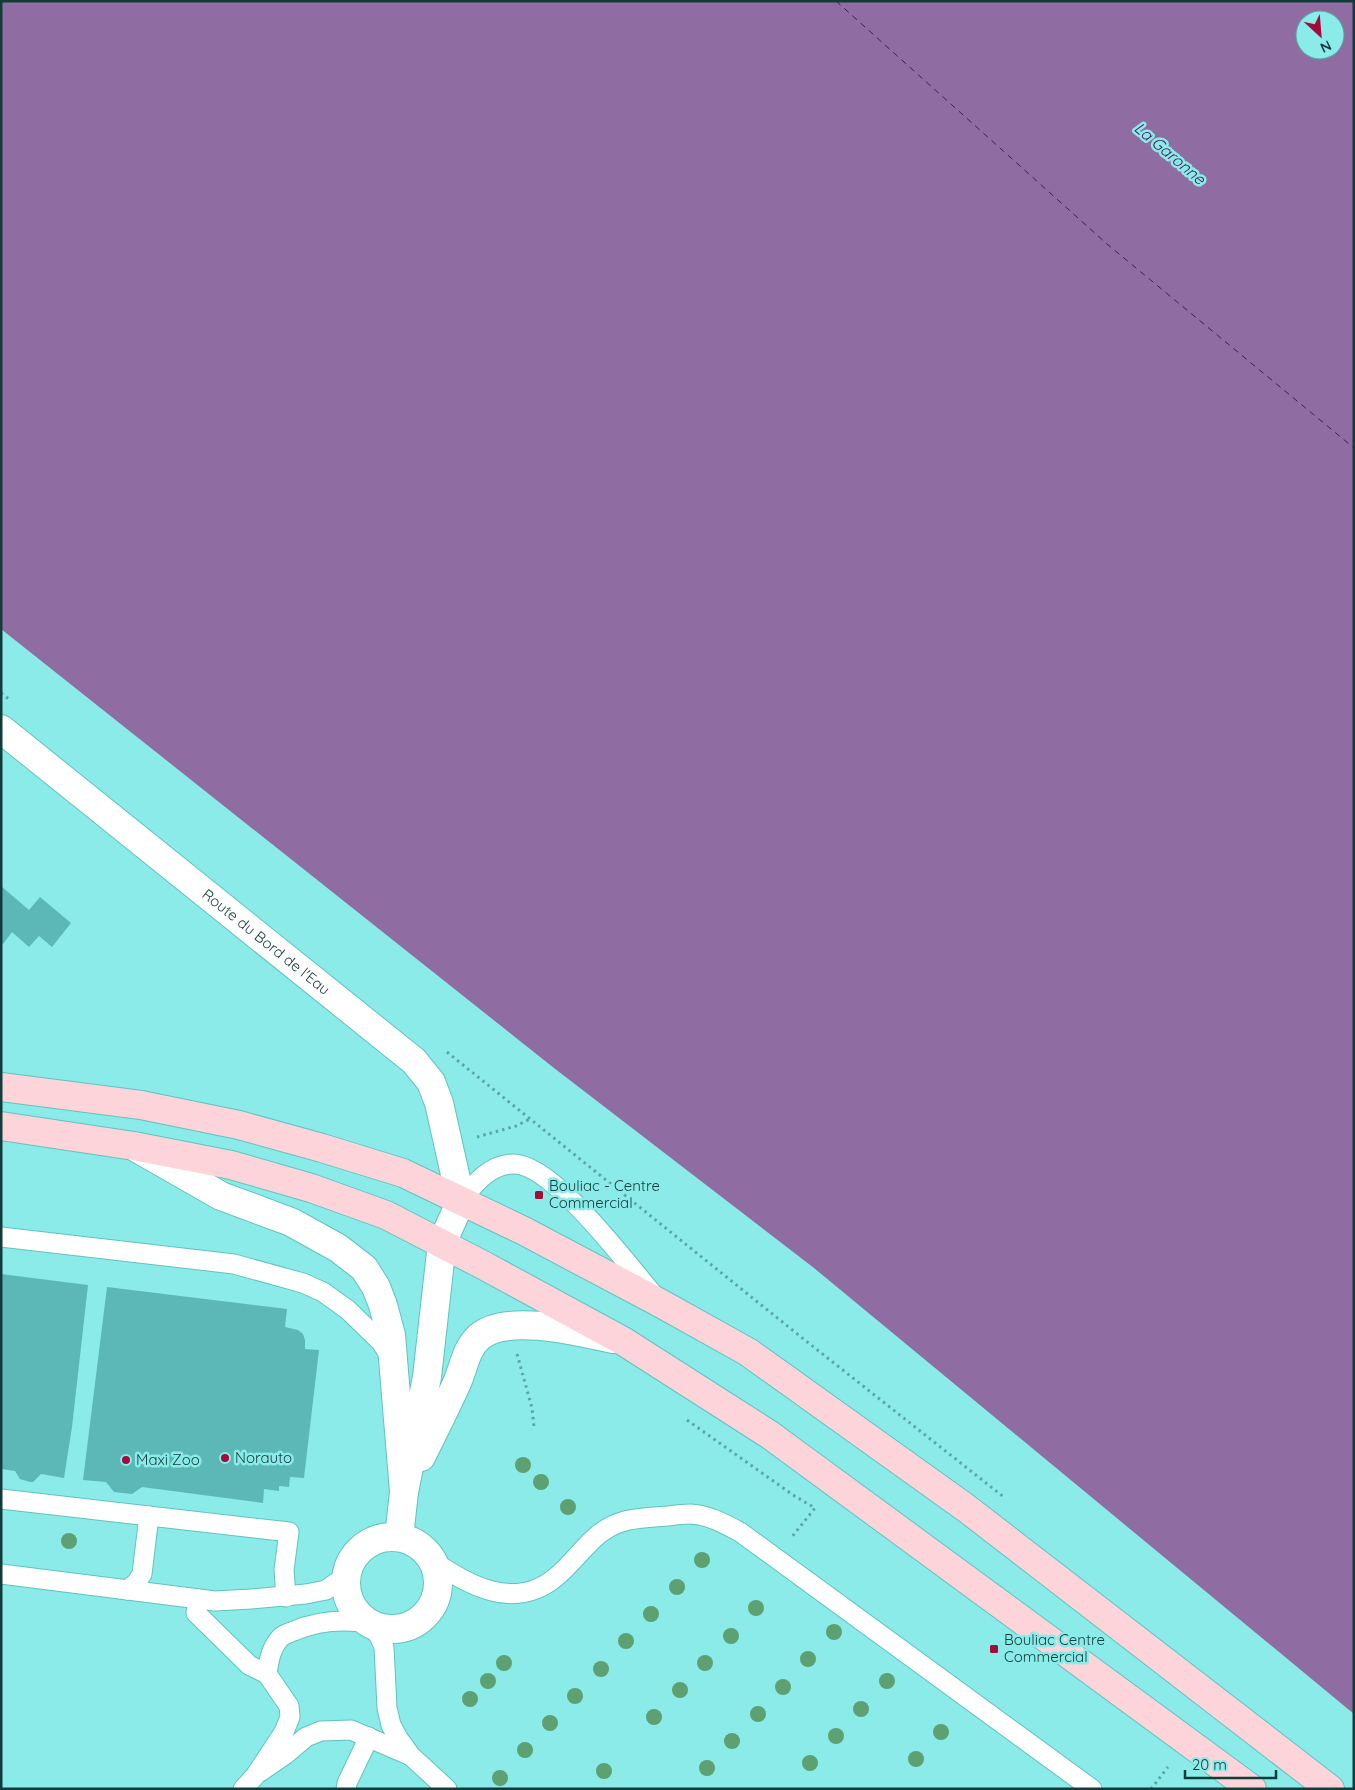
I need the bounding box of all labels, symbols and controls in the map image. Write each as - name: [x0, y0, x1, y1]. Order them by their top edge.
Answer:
- north arrow: [1295, 10, 1345, 60]
- text: N: [1317, 36, 1334, 57]
- water label: La Garonne: [1130, 117, 1210, 189]
- street label: Route du Bord de l'Eau: [198, 884, 334, 999]
- place label: Bouliac - Centre Commercial: [549, 1176, 660, 1212]
- marker: Bouliac - Centre Commercial: [533, 1189, 545, 1201]
- place label: Norauto: [235, 1448, 292, 1467]
- place label: Maxi Zoo: [136, 1450, 200, 1469]
- marker: Norauto: [219, 1452, 231, 1464]
- marker: Maxi Zoo: [120, 1454, 132, 1466]
- place label: Bouliac Centre Commercial: [1004, 1630, 1105, 1666]
- marker: Bouliac Centre Commercial: [988, 1643, 1000, 1655]
- scale bar: [1185, 1748, 1276, 1780]
- text: 20 m: [1192, 1755, 1227, 1774]

